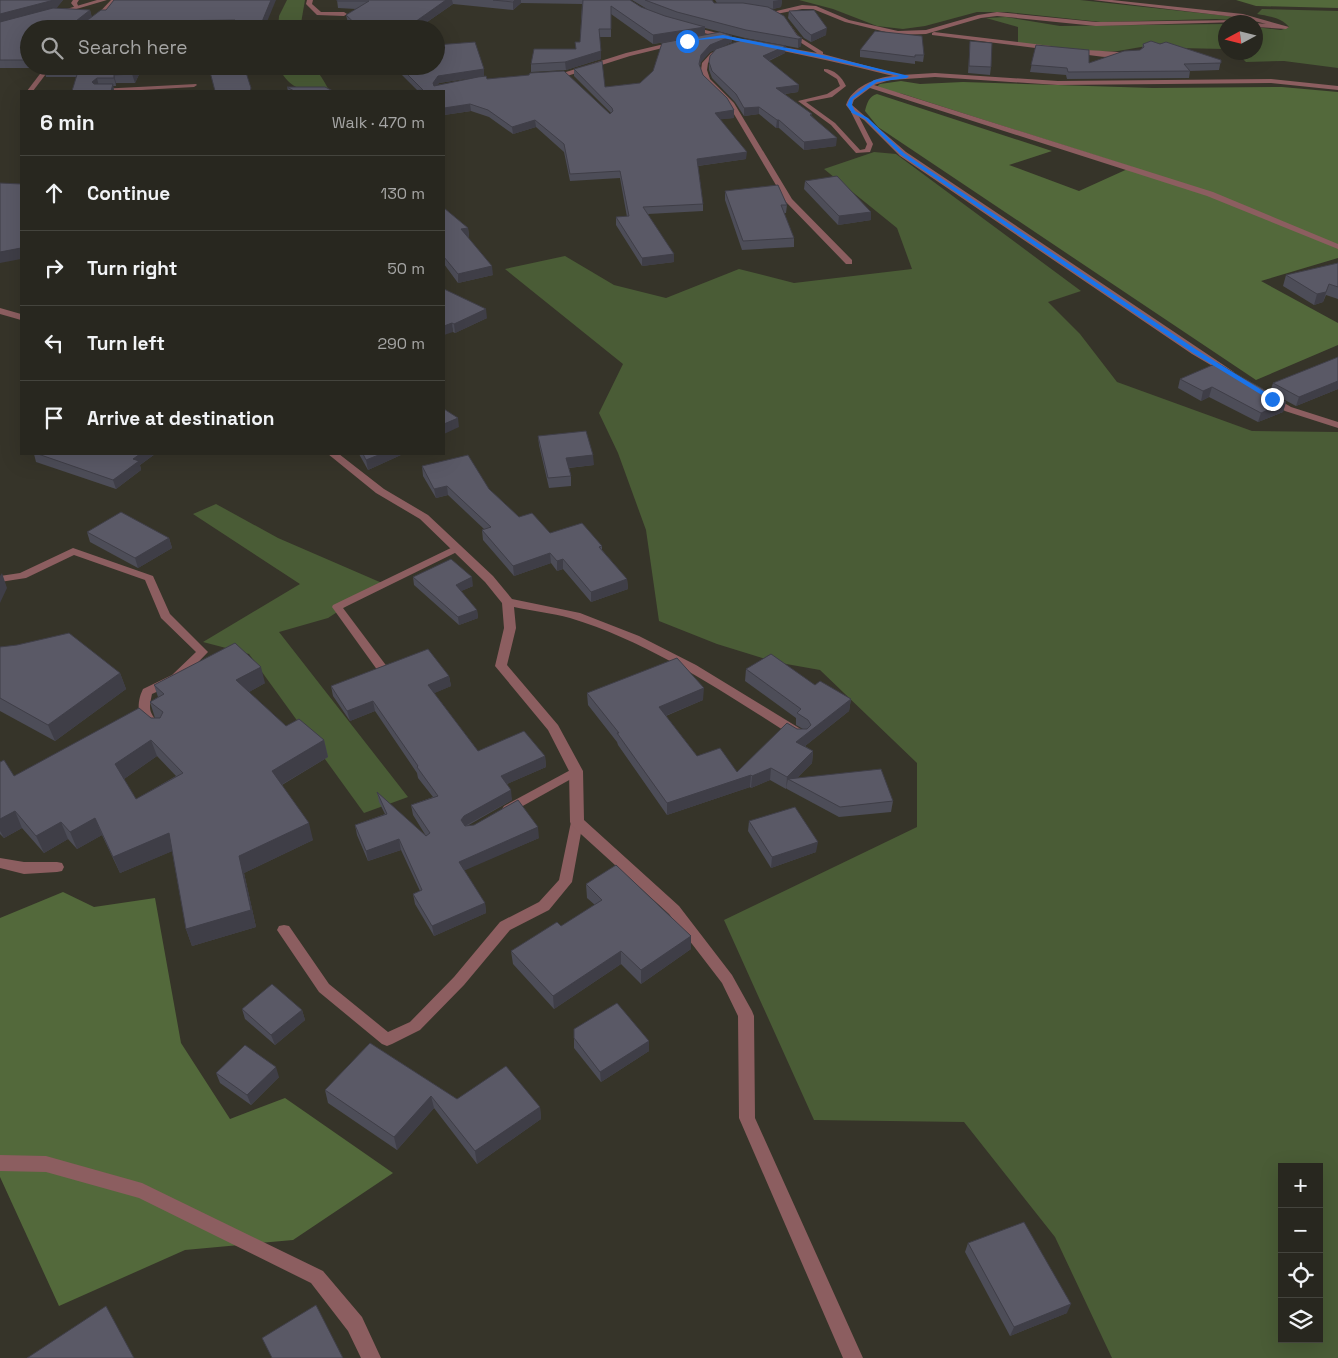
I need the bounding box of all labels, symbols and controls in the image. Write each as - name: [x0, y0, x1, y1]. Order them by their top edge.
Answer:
- north arrow: [1218, 15, 1263, 60]
- search box: [20, 20, 445, 75]
- route start: [676, 30, 699, 53]
- icon: search: [38, 34, 66, 62]
- text: Search here: [78, 35, 188, 60]
- text: 6 min: [40, 109, 95, 136]
- text: Walk · 470 m: [332, 112, 425, 133]
- icon: ahead: [40, 179, 68, 207]
- text: Continue: [87, 181, 170, 206]
- text: 130 m: [381, 183, 425, 204]
- icon: right: [40, 254, 68, 282]
- text: Turn right: [87, 256, 177, 281]
- text: 50 m: [387, 258, 425, 279]
- icon: left: [40, 329, 68, 357]
- text: Turn left: [87, 331, 165, 356]
- text: 290 m: [377, 333, 425, 354]
- route end: [1261, 388, 1284, 411]
- icon: arrive: [40, 404, 68, 432]
- text: Arrive at destination: [87, 406, 275, 431]
- map controls: [1278, 1163, 1323, 1343]
- button: +: [1278, 1163, 1323, 1208]
- button: −: [1278, 1208, 1323, 1253]
- button: locate: [1278, 1253, 1323, 1298]
- button: layers: [1278, 1298, 1323, 1343]

